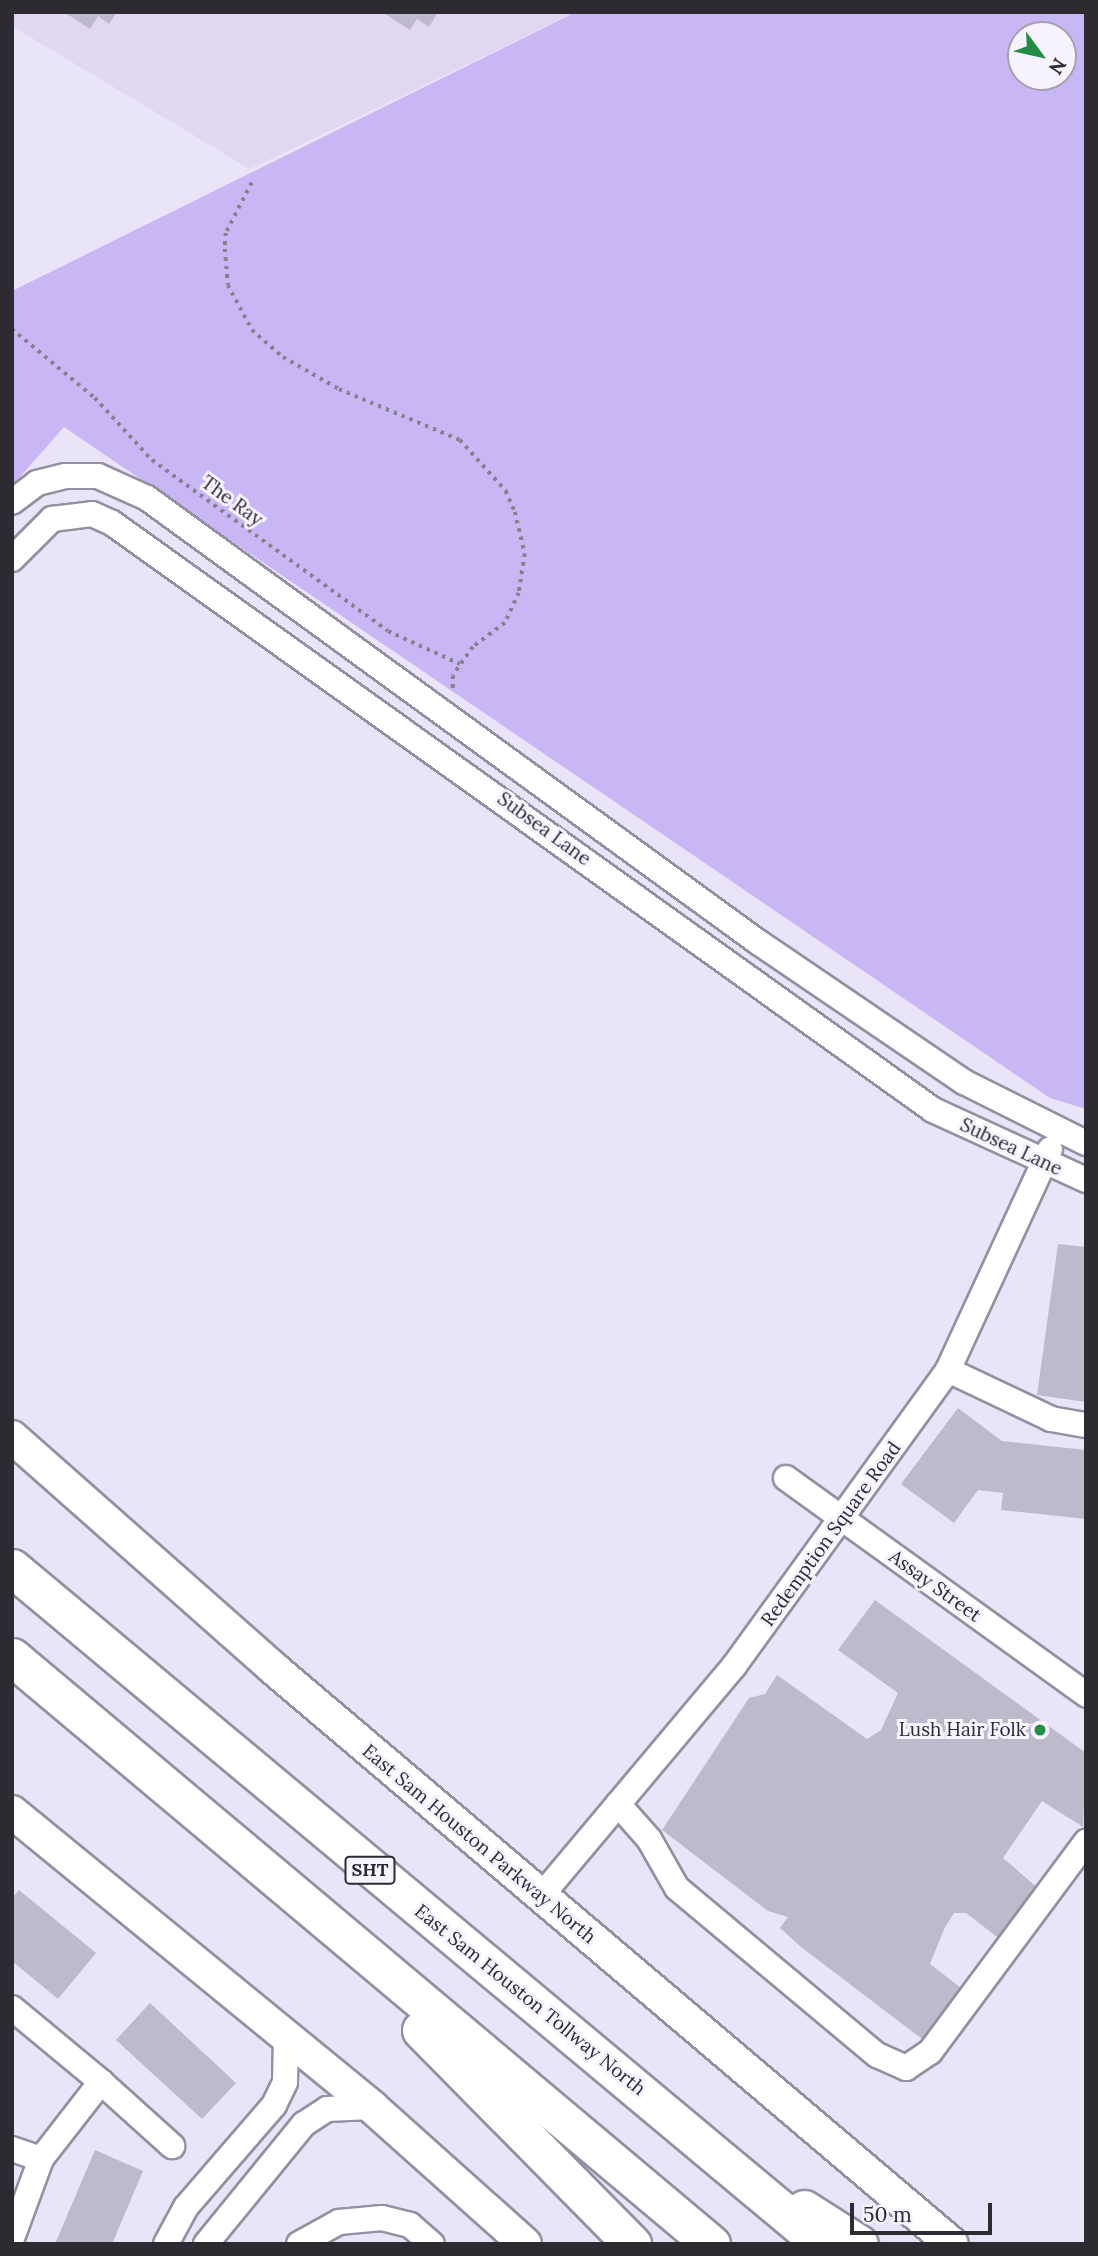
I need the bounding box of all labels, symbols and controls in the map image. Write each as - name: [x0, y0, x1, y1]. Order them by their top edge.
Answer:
- north arrow: [1007, 21, 1077, 91]
- text: N: [1044, 54, 1072, 79]
- street label: The Ray: [197, 471, 267, 531]
- street label: Subsea Lane: [493, 787, 595, 871]
- street label: Subsea Lane: [956, 1113, 1066, 1181]
- street label: Redemption Square Road: [756, 1437, 906, 1631]
- street label: Assay Street: [885, 1545, 985, 1627]
- place label: Lush Hair Folk: [899, 1719, 1026, 1741]
- marker: Lush Hair Folk: [1032, 1722, 1048, 1738]
- street label: East Sam Houston Parkway North: [358, 1740, 600, 1948]
- road number: SHT: [344, 1856, 396, 1884]
- street label: East Sam Houston Tollway North: [410, 1900, 650, 2100]
- scale bar: [853, 2190, 995, 2234]
- text: 50 m: [863, 2201, 912, 2228]

